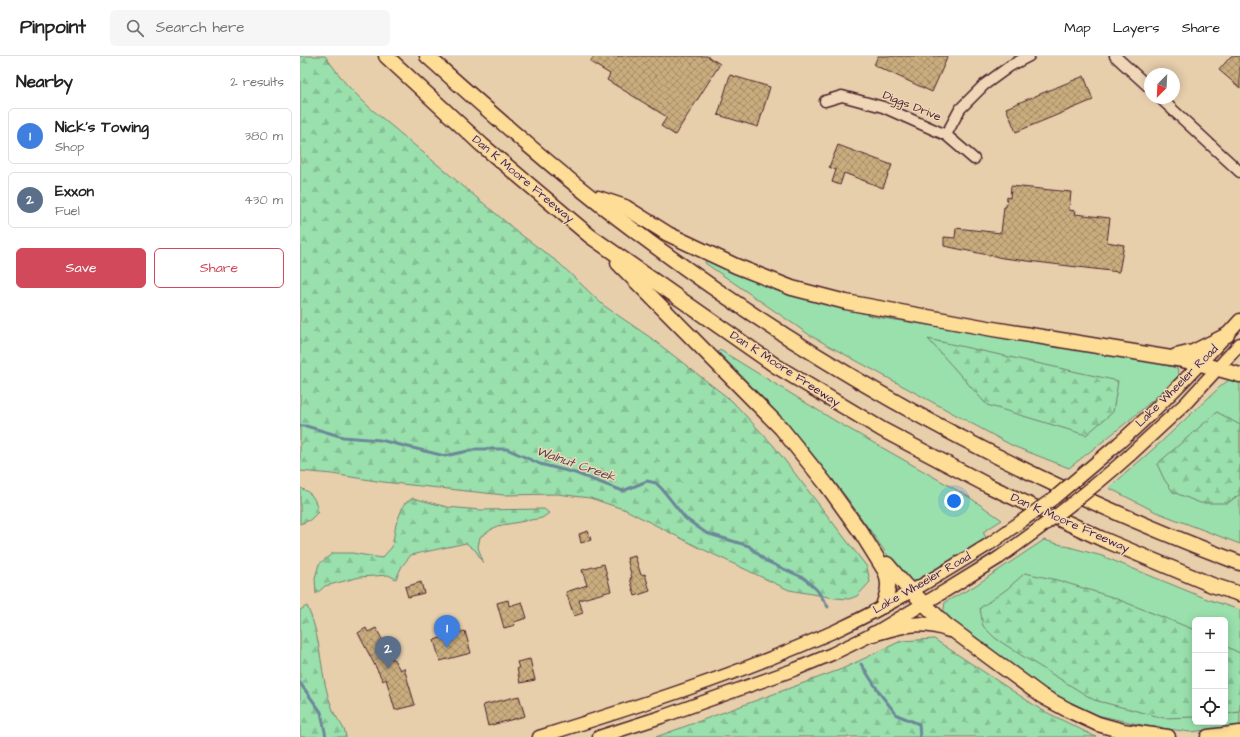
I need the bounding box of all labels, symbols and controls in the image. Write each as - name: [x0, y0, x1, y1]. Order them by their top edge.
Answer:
- search box: [110, 10, 390, 46]
- text: Pinpoint: [20, 14, 86, 41]
- icon: search: [124, 17, 146, 39]
- text: Search here: [156, 17, 244, 38]
- text: Map: [1064, 18, 1091, 38]
- text: Layers: [1113, 18, 1160, 38]
- text: Share: [1182, 18, 1220, 38]
- north arrow: [1144, 68, 1180, 104]
- text: Nearby: [16, 70, 73, 94]
- text: 2 results: [230, 73, 284, 91]
- street label: Diggs Drive: [880, 87, 944, 127]
- text: Nick's Towing: [55, 117, 149, 138]
- text: 1: [29, 127, 31, 145]
- text: 380 m: [244, 127, 283, 145]
- street label: Dan K Moore Freeway: [468, 131, 578, 228]
- text: Shop: [55, 138, 84, 156]
- text: Exxon: [55, 181, 94, 202]
- text: 2: [26, 191, 34, 209]
- text: 430 m: [244, 191, 283, 209]
- text: Fuel: [55, 202, 80, 220]
- button: Save: [16, 248, 146, 288]
- button: Share: [154, 248, 284, 288]
- street label: Dan K Moore Freeway: [726, 327, 844, 412]
- street label: Lake Wheeler Road: [1132, 341, 1222, 431]
- water label: Walnut Creek: [534, 442, 619, 486]
- street label: Dan K Moore Freeway: [1007, 489, 1132, 558]
- your location: [944, 491, 964, 511]
- street label: Lake Wheeler Road: [870, 548, 974, 618]
- pin: 1: [434, 615, 460, 648]
- map controls: [1192, 617, 1228, 725]
- button: +: [1192, 617, 1228, 653]
- pin: 2: [375, 636, 401, 669]
- button: −: [1192, 653, 1228, 689]
- button: locate: [1192, 689, 1228, 725]

